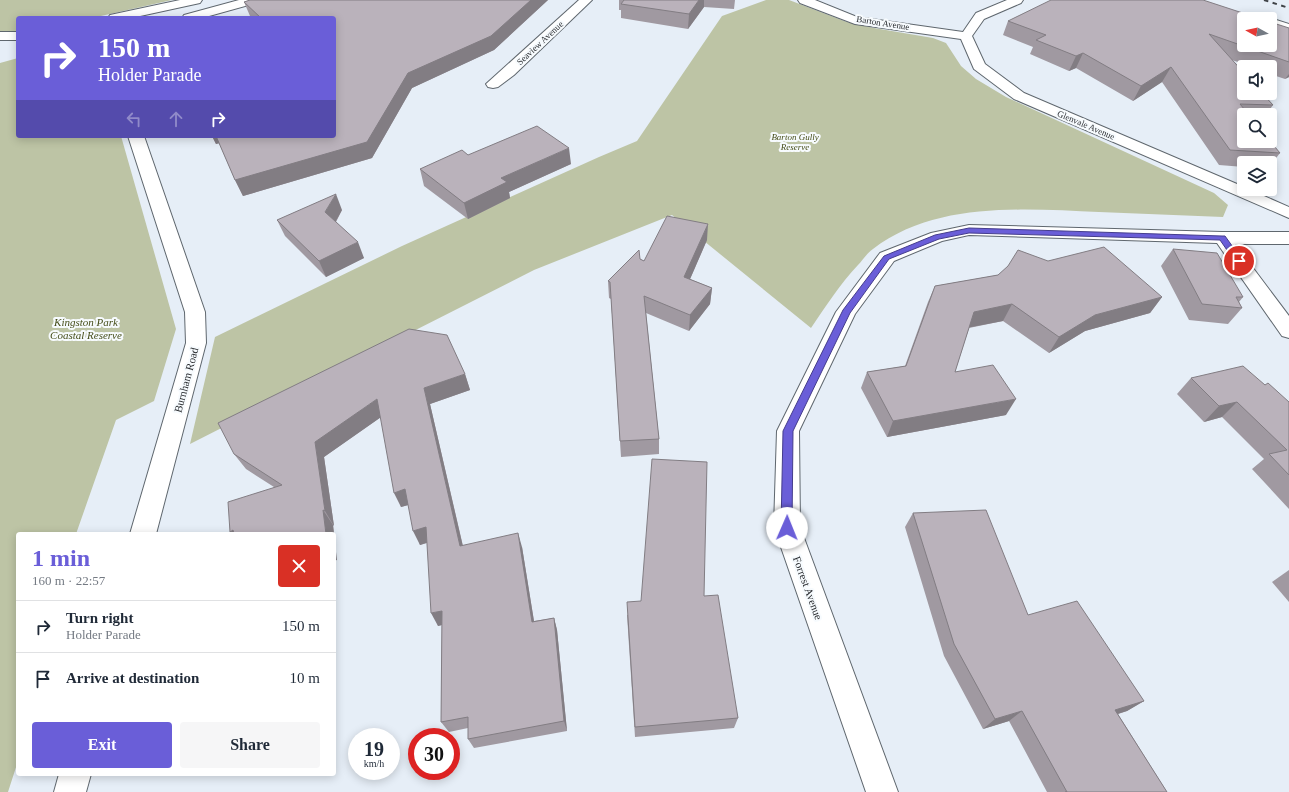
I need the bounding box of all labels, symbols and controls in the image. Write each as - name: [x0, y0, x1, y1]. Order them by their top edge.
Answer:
- north arrow: [1237, 12, 1277, 52]
- map controls: [1237, 12, 1277, 196]
- street label: Barton Avenue: [856, 14, 910, 32]
- street label: Seaview Avenue: [515, 19, 565, 67]
- icon: right: [32, 32, 84, 84]
- text: 150 m: [98, 32, 170, 63]
- button: sound: [1237, 60, 1277, 100]
- text: Holder Parade: [98, 65, 201, 85]
- icon: left: [123, 108, 145, 130]
- icon: ahead: [165, 108, 187, 130]
- icon: right: [207, 108, 229, 130]
- street label: Glenvale Avenue: [1056, 108, 1116, 142]
- button: search: [1237, 108, 1277, 148]
- park label: Barton Gully Reserve: [771, 132, 819, 152]
- button: layers: [1237, 156, 1277, 196]
- pin: [1222, 244, 1256, 278]
- icon: arrive: [1228, 250, 1250, 272]
- park label: Kingston Park Coastal Reserve: [50, 316, 122, 341]
- street label: Burnham Road: [172, 346, 201, 414]
- position arrow: [766, 507, 808, 549]
- text: 1 min: [32, 545, 90, 571]
- button: close: [278, 545, 320, 587]
- street label: Forrest Avenue: [791, 555, 825, 621]
- text: 160 m · 22:57: [32, 573, 105, 588]
- text: Turn right: [66, 610, 133, 626]
- icon: right: [32, 616, 54, 638]
- text: 150 m: [282, 618, 320, 634]
- text: Holder Parade: [66, 627, 141, 642]
- icon: arrive: [32, 668, 54, 690]
- text: Arrive at destination: [66, 670, 199, 686]
- text: 10 m: [290, 670, 320, 686]
- button: Exit: [32, 722, 172, 768]
- button: Share: [180, 722, 320, 768]
- speed limit sign: 30: [408, 728, 460, 780]
- text: 19: [364, 738, 384, 760]
- text: km/h: [364, 758, 384, 769]

